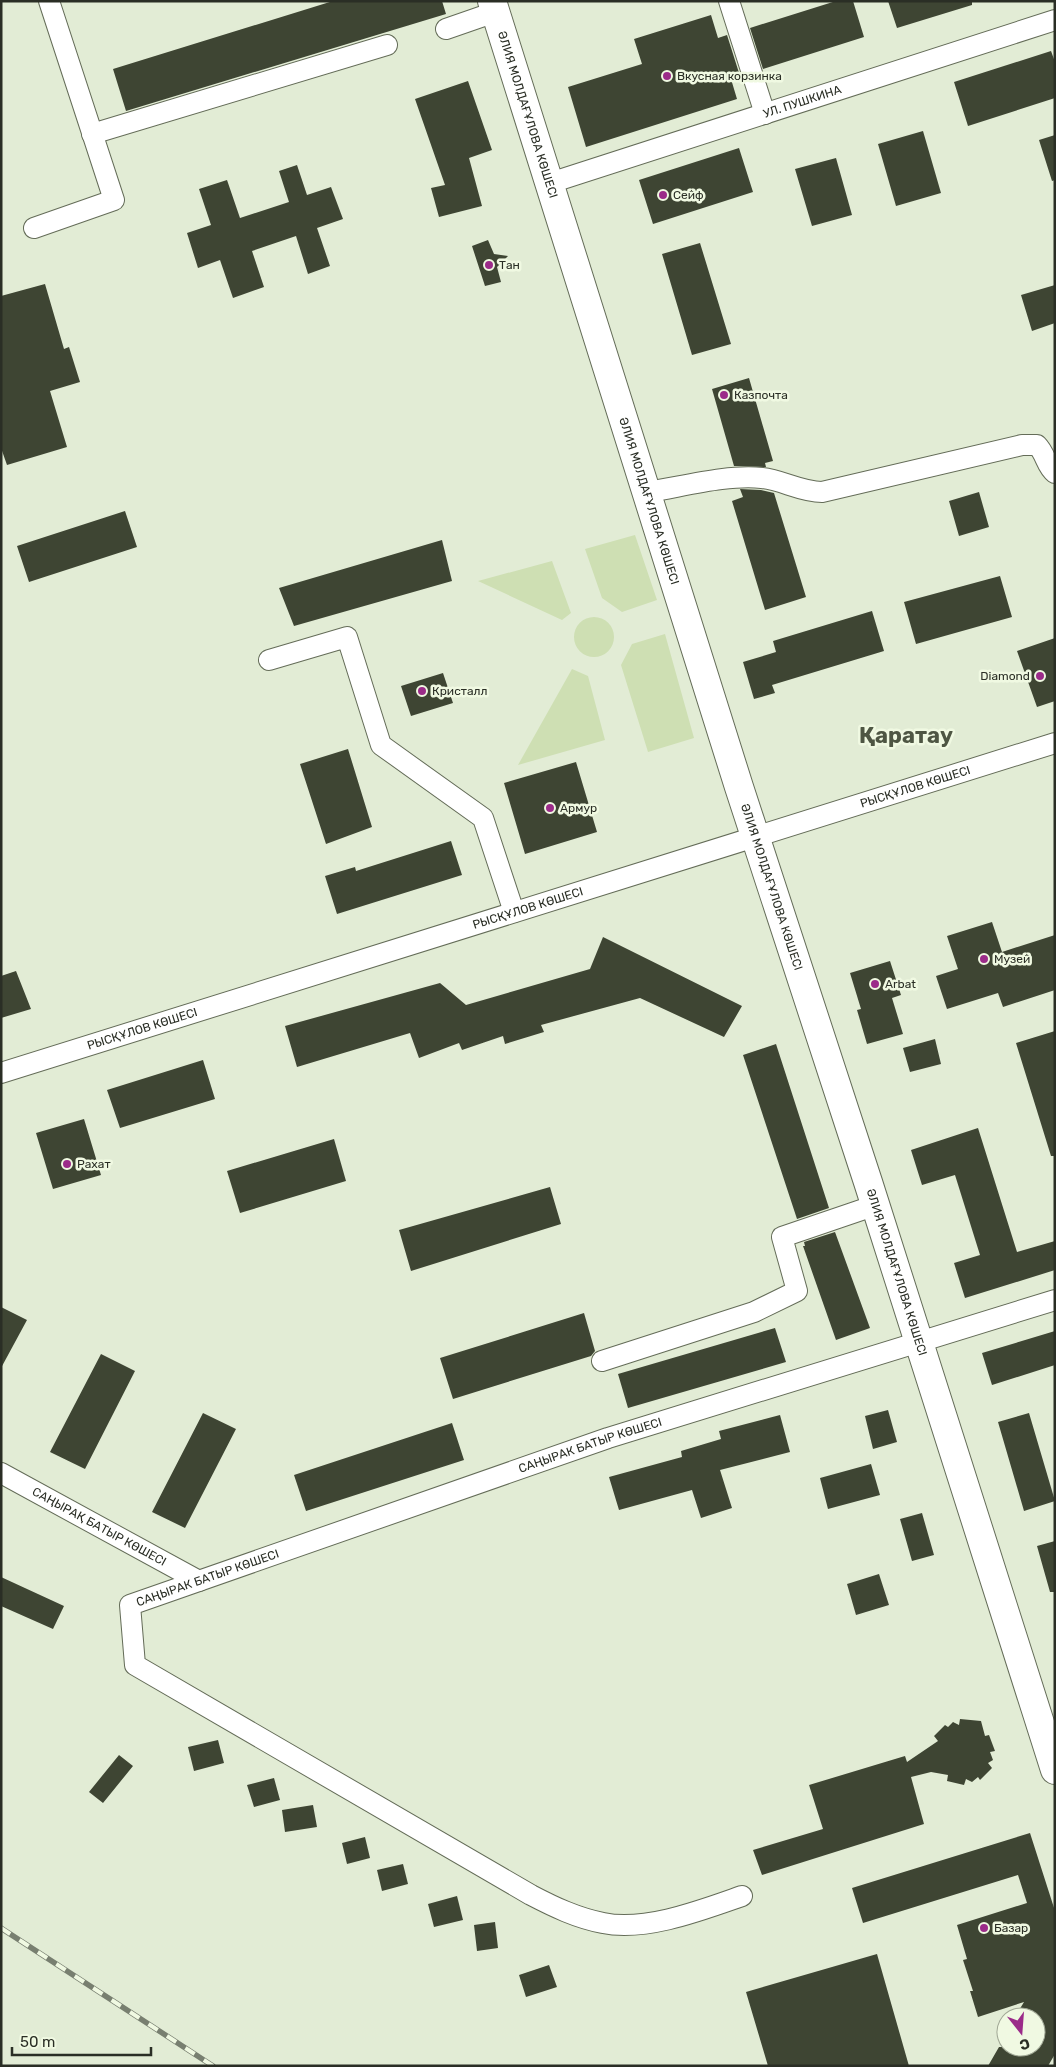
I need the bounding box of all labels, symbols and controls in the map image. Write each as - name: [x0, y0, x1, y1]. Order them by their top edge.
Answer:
- street label: ӘЛИЯ МОЛДАҒҰЛОВА КӨШЕСІ: [495, 29, 561, 200]
- place label: Вкусная корзинка: [677, 69, 782, 83]
- marker: Вкусная корзинка: [661, 70, 673, 82]
- street label: УЛ. ПУШКИНА: [761, 82, 843, 121]
- place label: Сейф: [673, 188, 704, 202]
- marker: Сейф: [657, 189, 669, 201]
- place label: Тан: [499, 258, 520, 272]
- marker: Тан: [483, 259, 495, 271]
- place label: Казпочта: [734, 388, 788, 402]
- marker: Казпочта: [718, 389, 730, 401]
- street label: ӘЛИЯ МОЛДАҒҰЛОВА КӨШЕСІ: [616, 416, 682, 586]
- place label: Diamond: [980, 669, 1030, 683]
- marker: Diamond: [1034, 670, 1046, 682]
- place label: Кристалл: [432, 684, 487, 698]
- marker: Кристалл: [416, 685, 428, 697]
- district label: Қаратау: [859, 722, 953, 749]
- street label: РЫСҚҰЛОВ КӨШЕСІ: [858, 763, 972, 811]
- place label: Армур: [560, 801, 597, 815]
- marker: Армур: [544, 802, 556, 814]
- street label: ӘЛИЯ МОЛДАҒҰЛОВА КӨШЕСІ: [738, 802, 805, 972]
- street label: РЫСҚҰЛОВ КӨШЕСІ: [471, 884, 585, 932]
- place label: Музей: [994, 952, 1030, 966]
- marker: Музей: [978, 953, 990, 965]
- place label: Arbat: [885, 977, 916, 991]
- marker: Arbat: [869, 978, 881, 990]
- street label: РЫСҚҰЛОВ КӨШЕСІ: [85, 1005, 199, 1053]
- place label: Рахат: [77, 1157, 111, 1171]
- marker: Рахат: [61, 1158, 73, 1170]
- street label: ӘЛИЯ МОЛДАҒҰЛОВА КӨШЕСІ: [864, 1187, 930, 1357]
- street label: САҢЫРАК БАТЫР КӨШЕСІ: [517, 1415, 663, 1476]
- street label: САҢЫРАҚ БАТЫР КӨШЕСІ: [30, 1484, 169, 1569]
- street label: САҢЫРАК БАТЫР КӨШЕСІ: [134, 1547, 281, 1609]
- place label: Базар: [994, 1921, 1028, 1935]
- marker: Базар: [978, 1922, 990, 1934]
- north arrow: [996, 2007, 1046, 2057]
- scale bar: [12, 2024, 151, 2056]
- text: 50 m: [20, 2033, 55, 2051]
- text: С: [1017, 2034, 1032, 2054]

